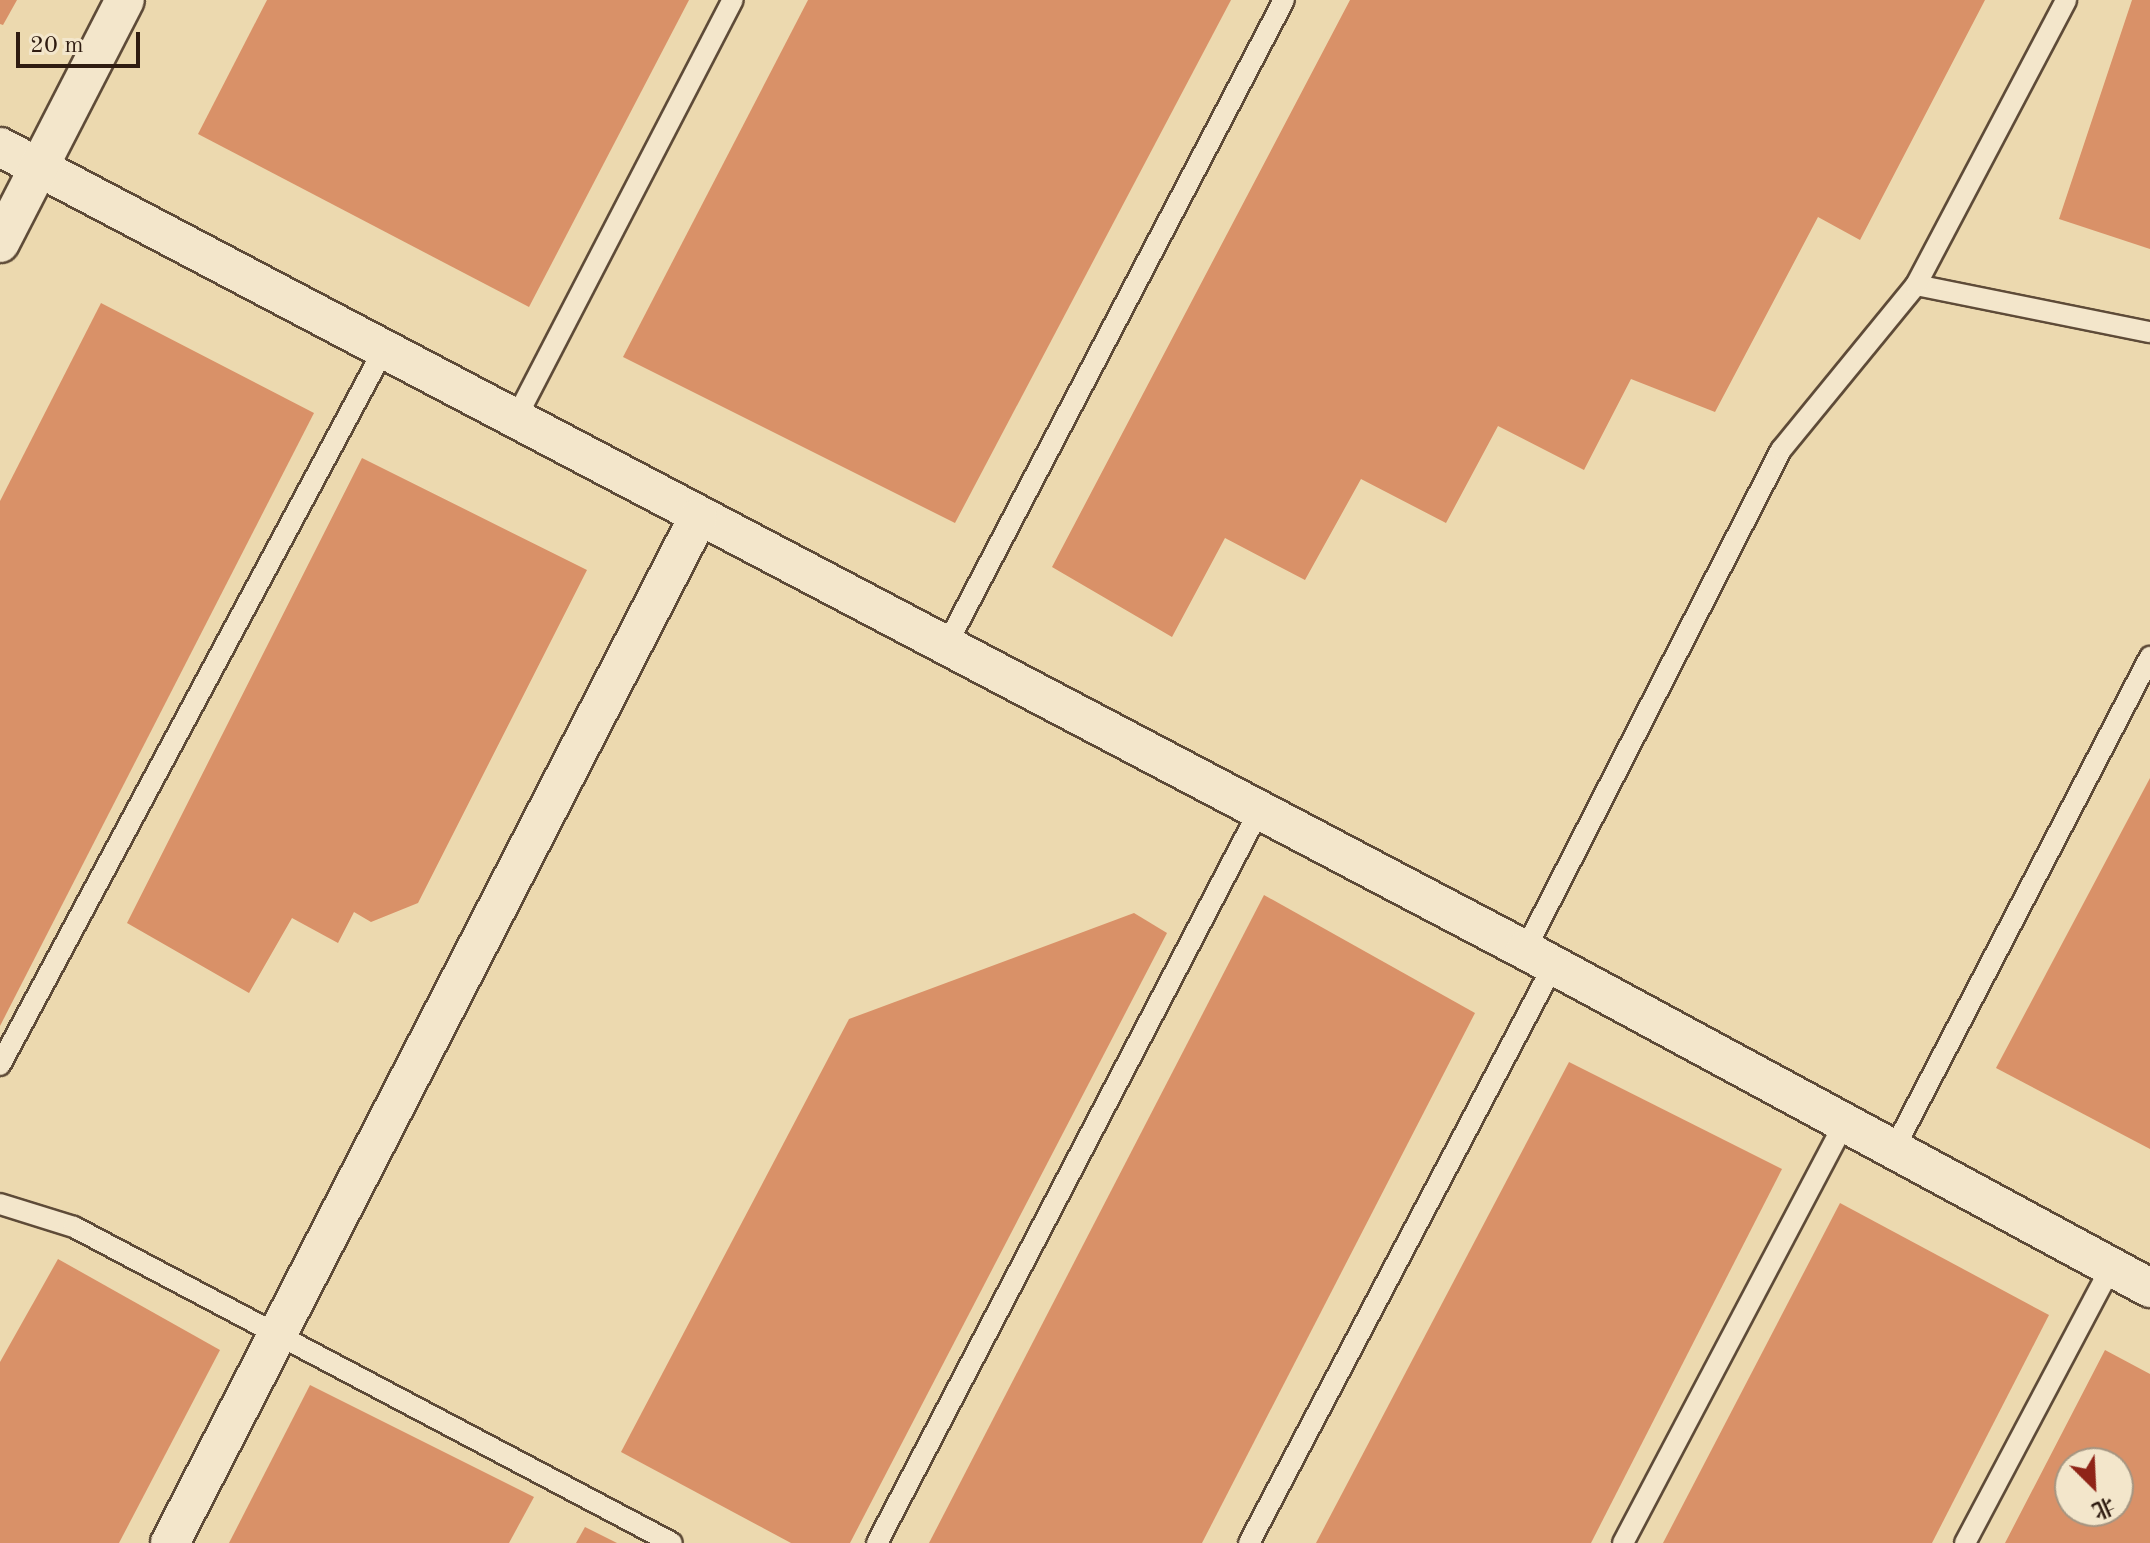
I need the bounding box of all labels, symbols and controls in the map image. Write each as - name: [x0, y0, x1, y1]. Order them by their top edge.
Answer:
- scale bar: [20, 16, 144, 66]
- text: 20 m: [30, 34, 84, 58]
- north arrow: [2054, 1447, 2134, 1527]
- text: 北: [2088, 1493, 2117, 1522]

